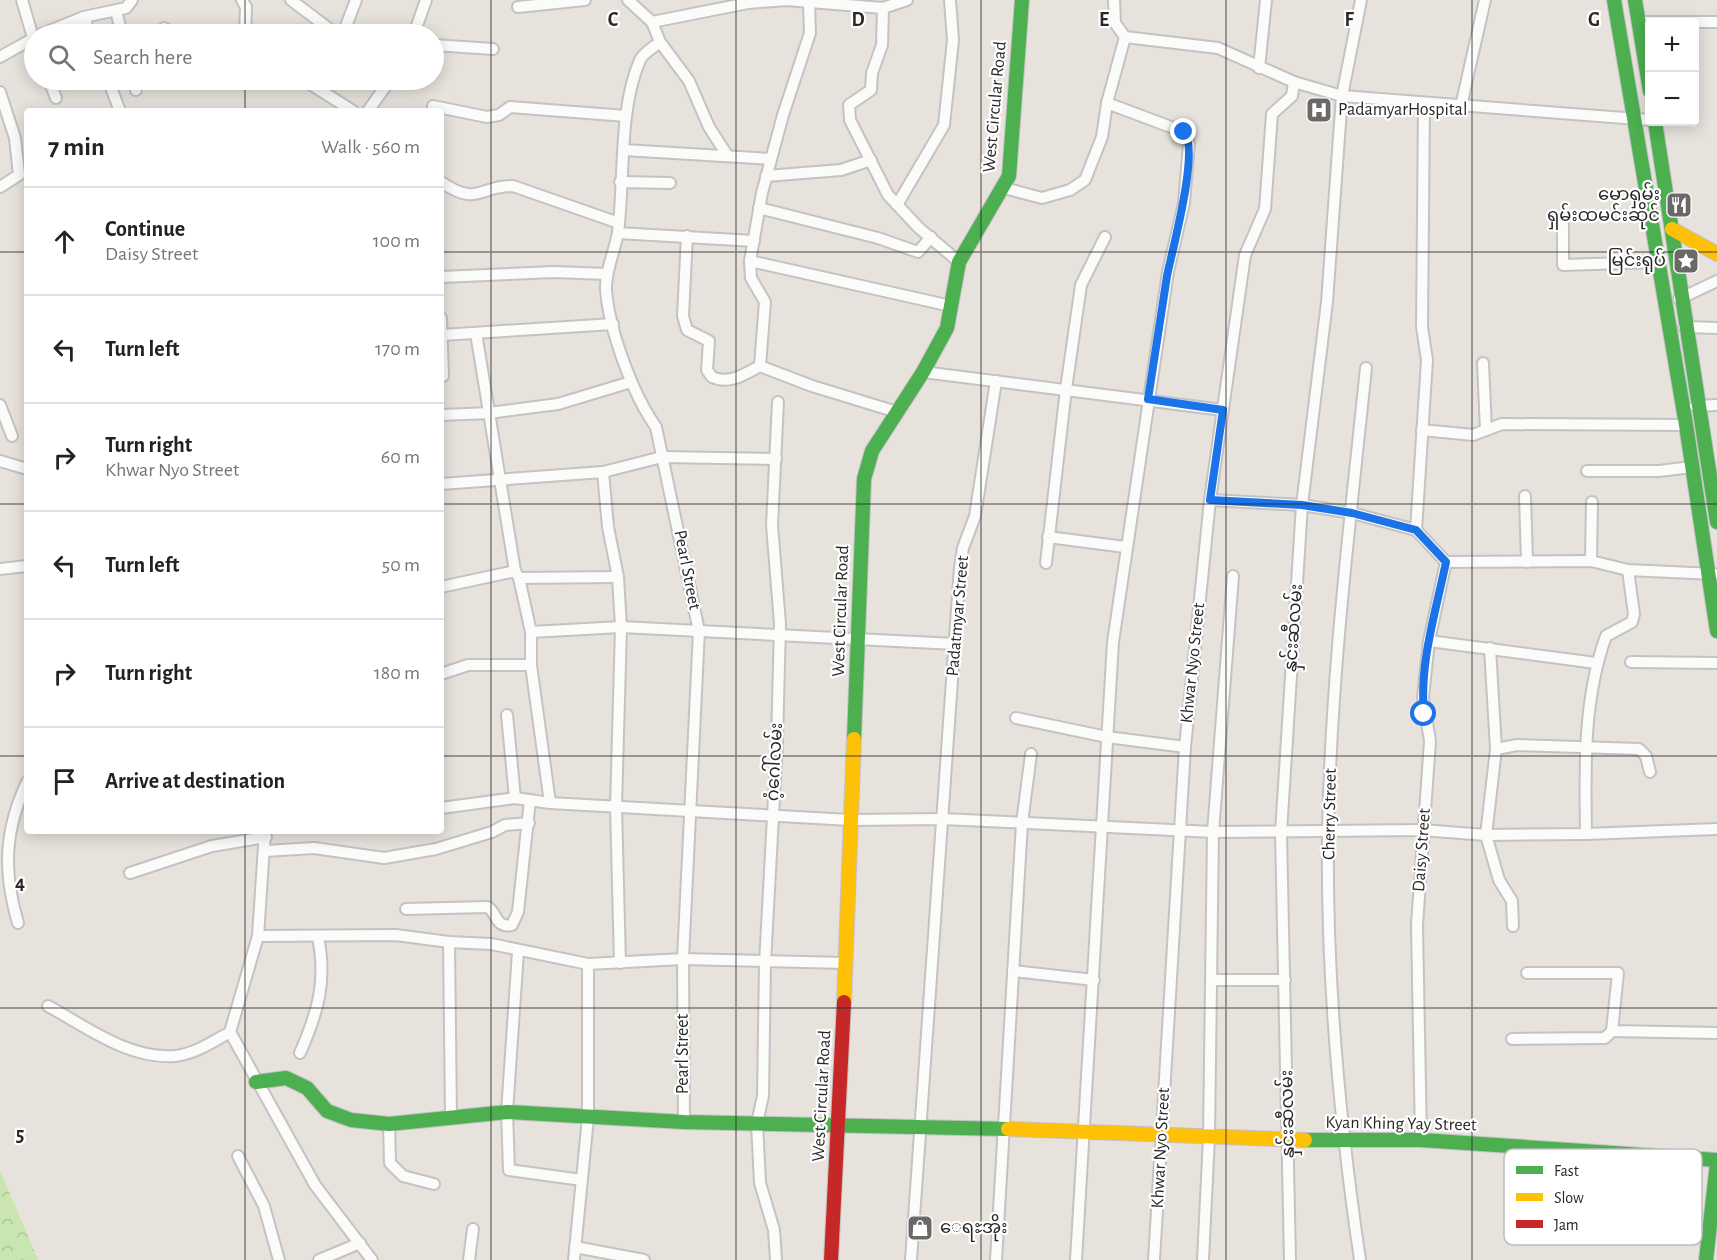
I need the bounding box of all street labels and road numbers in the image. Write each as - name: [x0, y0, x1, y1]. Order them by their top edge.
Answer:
- street label: West Circular Road: [980, 41, 1010, 173]
- street label: Pearl Street: [670, 529, 704, 612]
- street label: West Circular Road: [830, 545, 852, 677]
- street label: Padatmyar Street: [944, 555, 972, 677]
- street label: နှင်းဆီလမ်း: [1276, 583, 1311, 673]
- street label: Khwar Nyo Street: [1178, 602, 1208, 724]
- street label: ဂံ့ဂေါ်လမ်း: [759, 722, 788, 802]
- street label: Cherry Street: [1320, 768, 1340, 860]
- street label: Daisy Street: [1410, 807, 1434, 893]
- street label: Pearl Street: [674, 1013, 692, 1094]
- street label: West Circular Road: [810, 1030, 834, 1162]
- street label: နှင်းဆီလမ်း: [1272, 1070, 1303, 1158]
- street label: Khwar Nyo Street: [1149, 1087, 1173, 1209]
- street label: Kyan Khing Yay Street: [1325, 1114, 1477, 1134]

